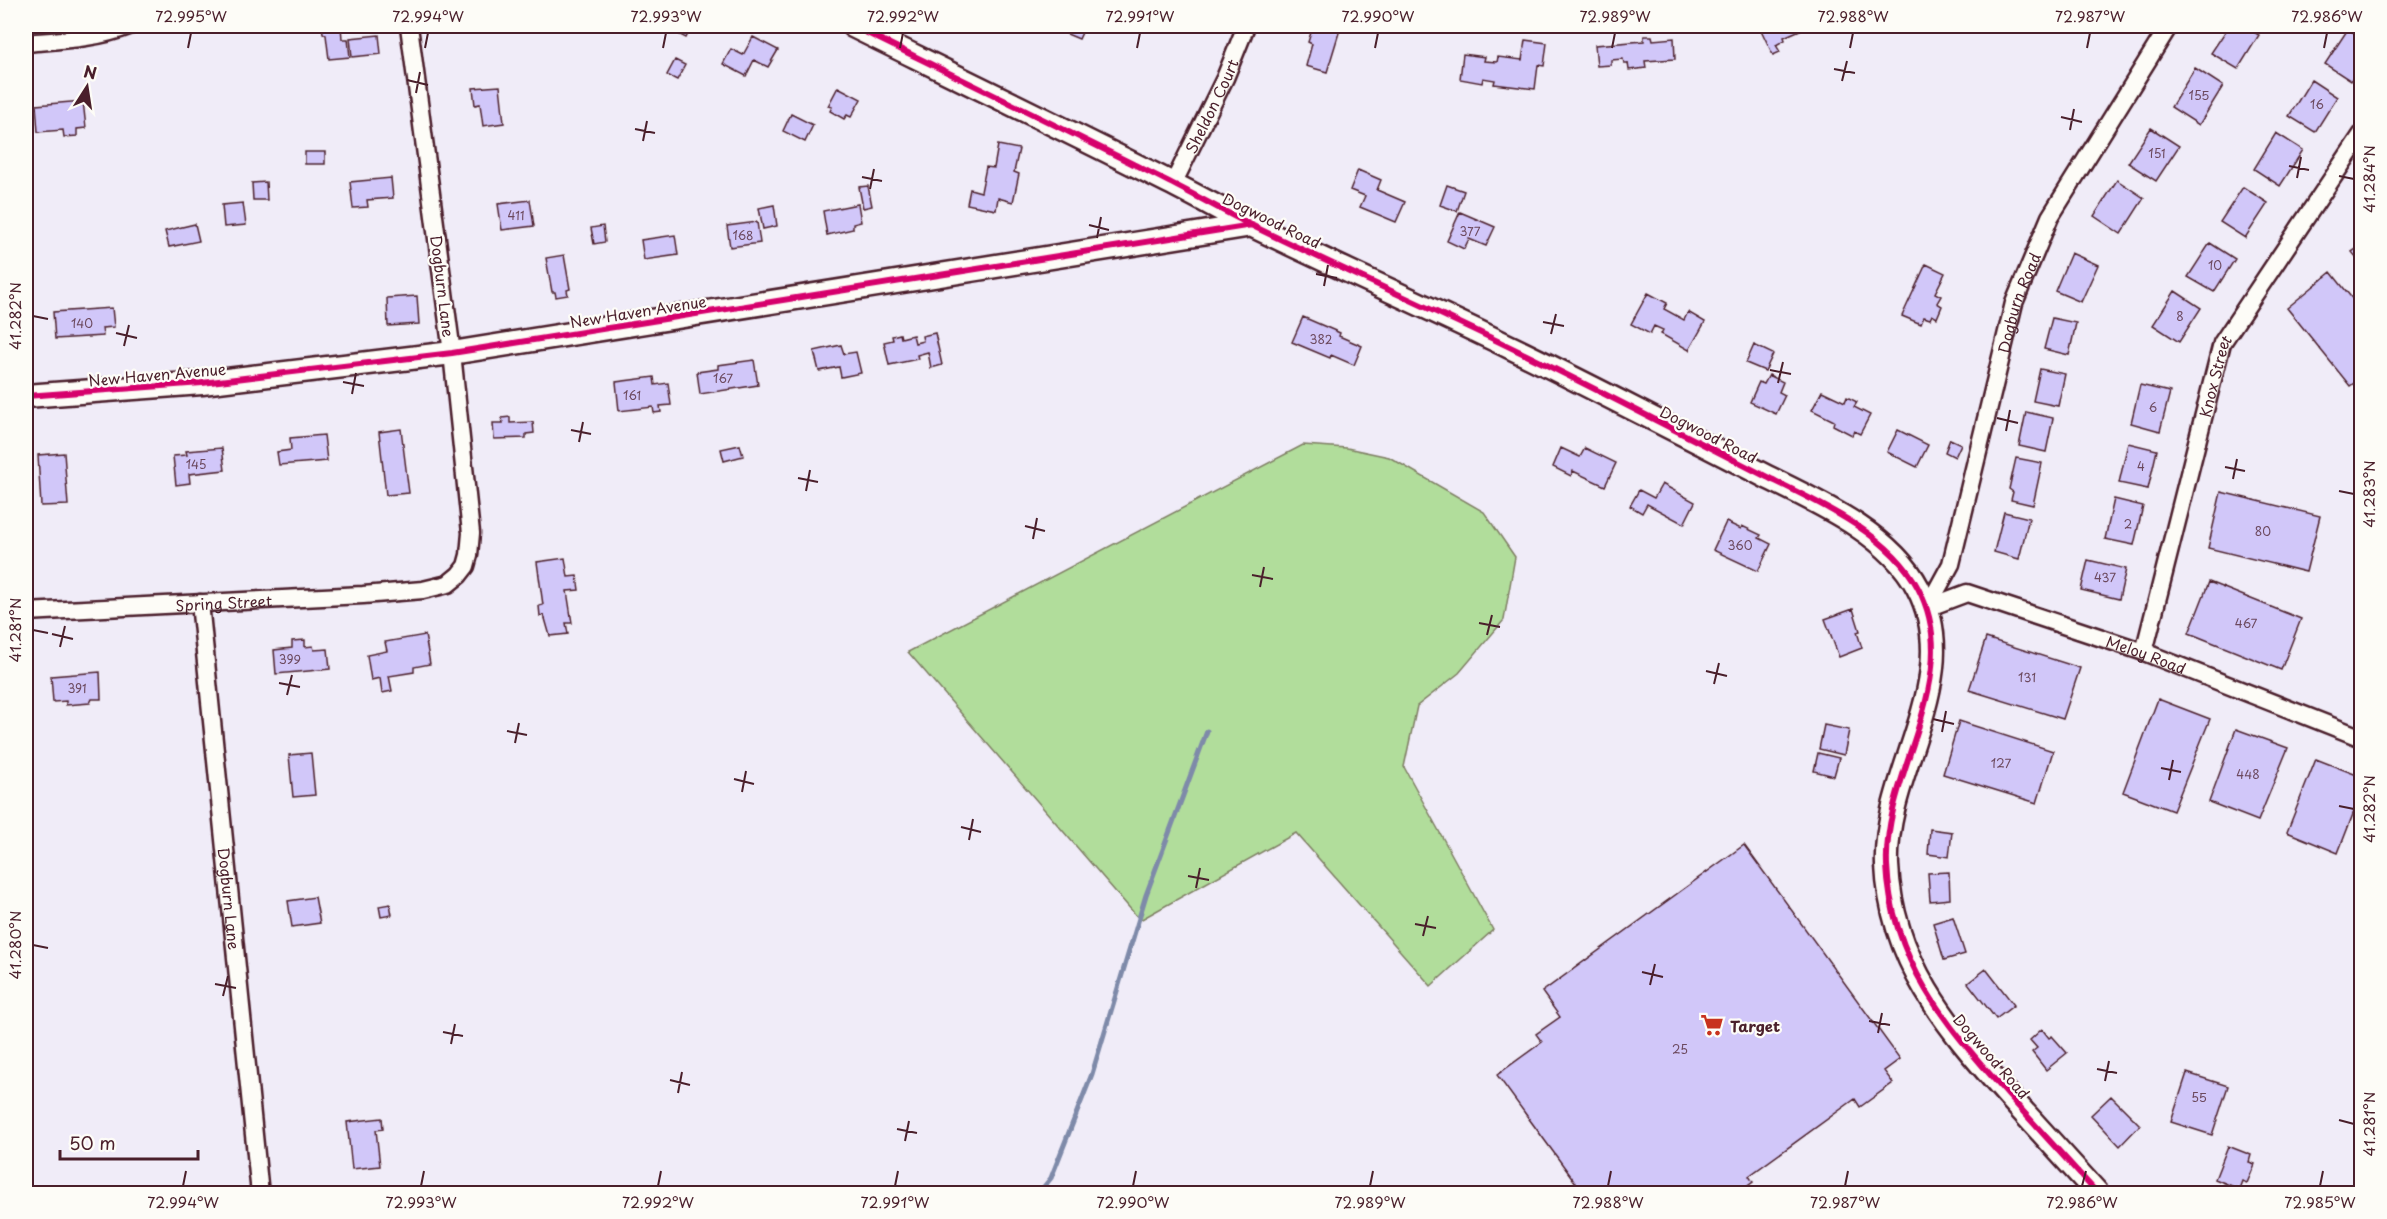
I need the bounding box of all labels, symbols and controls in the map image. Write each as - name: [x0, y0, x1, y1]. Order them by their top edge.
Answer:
- text: 72.995°W: [155, 4, 227, 27]
- text: 72.994°W: [392, 4, 464, 27]
- text: 72.993°W: [630, 4, 702, 27]
- text: 72.992°W: [867, 4, 940, 27]
- text: 72.991°W: [1106, 4, 1175, 27]
- text: 72.990°W: [1342, 4, 1415, 27]
- text: 72.989°W: [1579, 4, 1651, 27]
- text: 72.988°W: [1817, 4, 1889, 27]
- text: 72.987°W: [2055, 4, 2126, 27]
- text: 72.986°W: [2291, 4, 2363, 27]
- street label: Sheldon Court: [1178, 55, 1243, 157]
- north arrow: [57, 57, 117, 117]
- text: N: [82, 58, 99, 84]
- house number: 155: [2189, 86, 2209, 104]
- house number: 16: [2310, 95, 2324, 113]
- house number: 151: [2148, 144, 2166, 162]
- text: 41.284°N: [2357, 145, 2380, 213]
- street label: Dogwood Road: [1219, 186, 1325, 254]
- house number: 411: [507, 206, 525, 224]
- house number: 377: [1460, 222, 1481, 240]
- house number: 168: [732, 226, 754, 244]
- street label: Dogburn Lane: [425, 234, 461, 338]
- street label: Dogburn Road: [1991, 249, 2046, 356]
- house number: 10: [2208, 256, 2222, 274]
- text: 41.282°N: [3, 282, 26, 350]
- street label: New Haven Avenue: [568, 289, 708, 333]
- house number: 8: [2176, 307, 2184, 325]
- house number: 140: [71, 314, 93, 332]
- house number: 382: [1310, 330, 1333, 348]
- street label: Knox Street: [2192, 330, 2236, 419]
- street label: New Haven Avenue: [87, 357, 227, 391]
- house number: 167: [713, 369, 733, 387]
- house number: 161: [623, 386, 641, 404]
- house number: 6: [2149, 398, 2157, 416]
- street label: Dogwood Road: [1656, 400, 1762, 468]
- house number: 145: [186, 455, 206, 473]
- house number: 4: [2137, 457, 2145, 475]
- text: 41.283°N: [2357, 460, 2380, 528]
- house number: 2: [2124, 515, 2132, 533]
- house number: 80: [2255, 522, 2271, 540]
- house number: 360: [1727, 536, 1753, 554]
- house number: 437: [2094, 568, 2116, 586]
- street label: Spring Street: [175, 588, 273, 616]
- text: 41.281°N: [3, 598, 26, 662]
- house number: 467: [2235, 614, 2258, 632]
- street label: Meloy Road: [2103, 629, 2190, 679]
- house number: 399: [279, 650, 301, 668]
- house number: 131: [2018, 668, 2036, 686]
- house number: 391: [67, 679, 87, 697]
- house number: 127: [1991, 754, 2011, 772]
- house number: 448: [2236, 765, 2260, 783]
- text: 41.282°N: [2357, 775, 2380, 843]
- street label: Dogburn Lane: [213, 846, 247, 951]
- text: 41.280°N: [3, 910, 26, 980]
- street label: Dogwood Road: [1948, 1008, 2036, 1104]
- supermarket icon: Target: [1699, 1012, 1725, 1038]
- place label: Target: [1730, 1014, 1780, 1037]
- house number: 25: [1672, 1040, 1688, 1058]
- house number: 55: [2191, 1088, 2207, 1106]
- text: 41.281°N: [2357, 1092, 2380, 1156]
- scale bar: [60, 1123, 198, 1161]
- text: 50 m: [69, 1129, 116, 1156]
- text: 72.994°W: [147, 1190, 219, 1213]
- text: 72.993°W: [385, 1190, 457, 1213]
- text: 72.992°W: [622, 1190, 695, 1213]
- text: 72.991°W: [861, 1190, 930, 1213]
- text: 72.990°W: [1097, 1190, 1170, 1213]
- text: 72.989°W: [1334, 1190, 1406, 1213]
- text: 72.988°W: [1572, 1190, 1644, 1213]
- text: 72.987°W: [1810, 1190, 1881, 1213]
- text: 72.986°W: [2046, 1190, 2118, 1213]
- text: 72.985°W: [2284, 1190, 2356, 1213]

